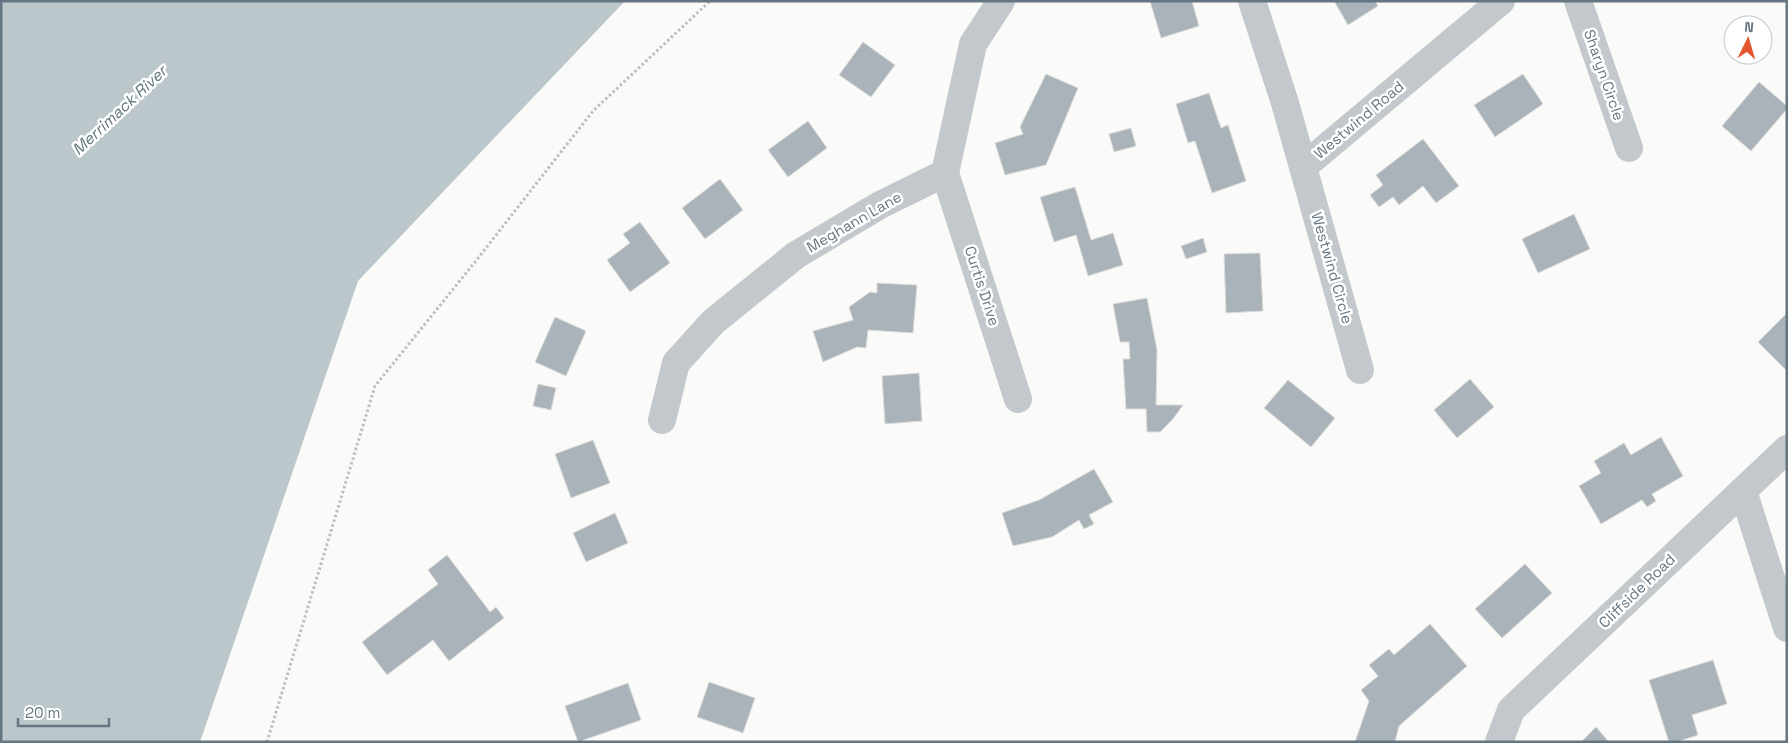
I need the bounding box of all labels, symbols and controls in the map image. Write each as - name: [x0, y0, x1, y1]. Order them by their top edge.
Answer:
- north arrow: [1723, 15, 1773, 65]
- text: N: [1744, 18, 1755, 36]
- street label: Sharyn Circle: [1580, 27, 1629, 123]
- water label: Merrimack River: [68, 60, 173, 160]
- street label: Westwind Road: [1310, 76, 1408, 163]
- street label: Meghann Lane: [803, 187, 905, 256]
- street label: Westwind Circle: [1307, 210, 1357, 326]
- street label: Curtis Drive: [961, 244, 1004, 328]
- street label: Cliffside Road: [1594, 549, 1679, 632]
- scale bar: [18, 696, 109, 728]
- text: 20 m: [25, 703, 60, 722]

